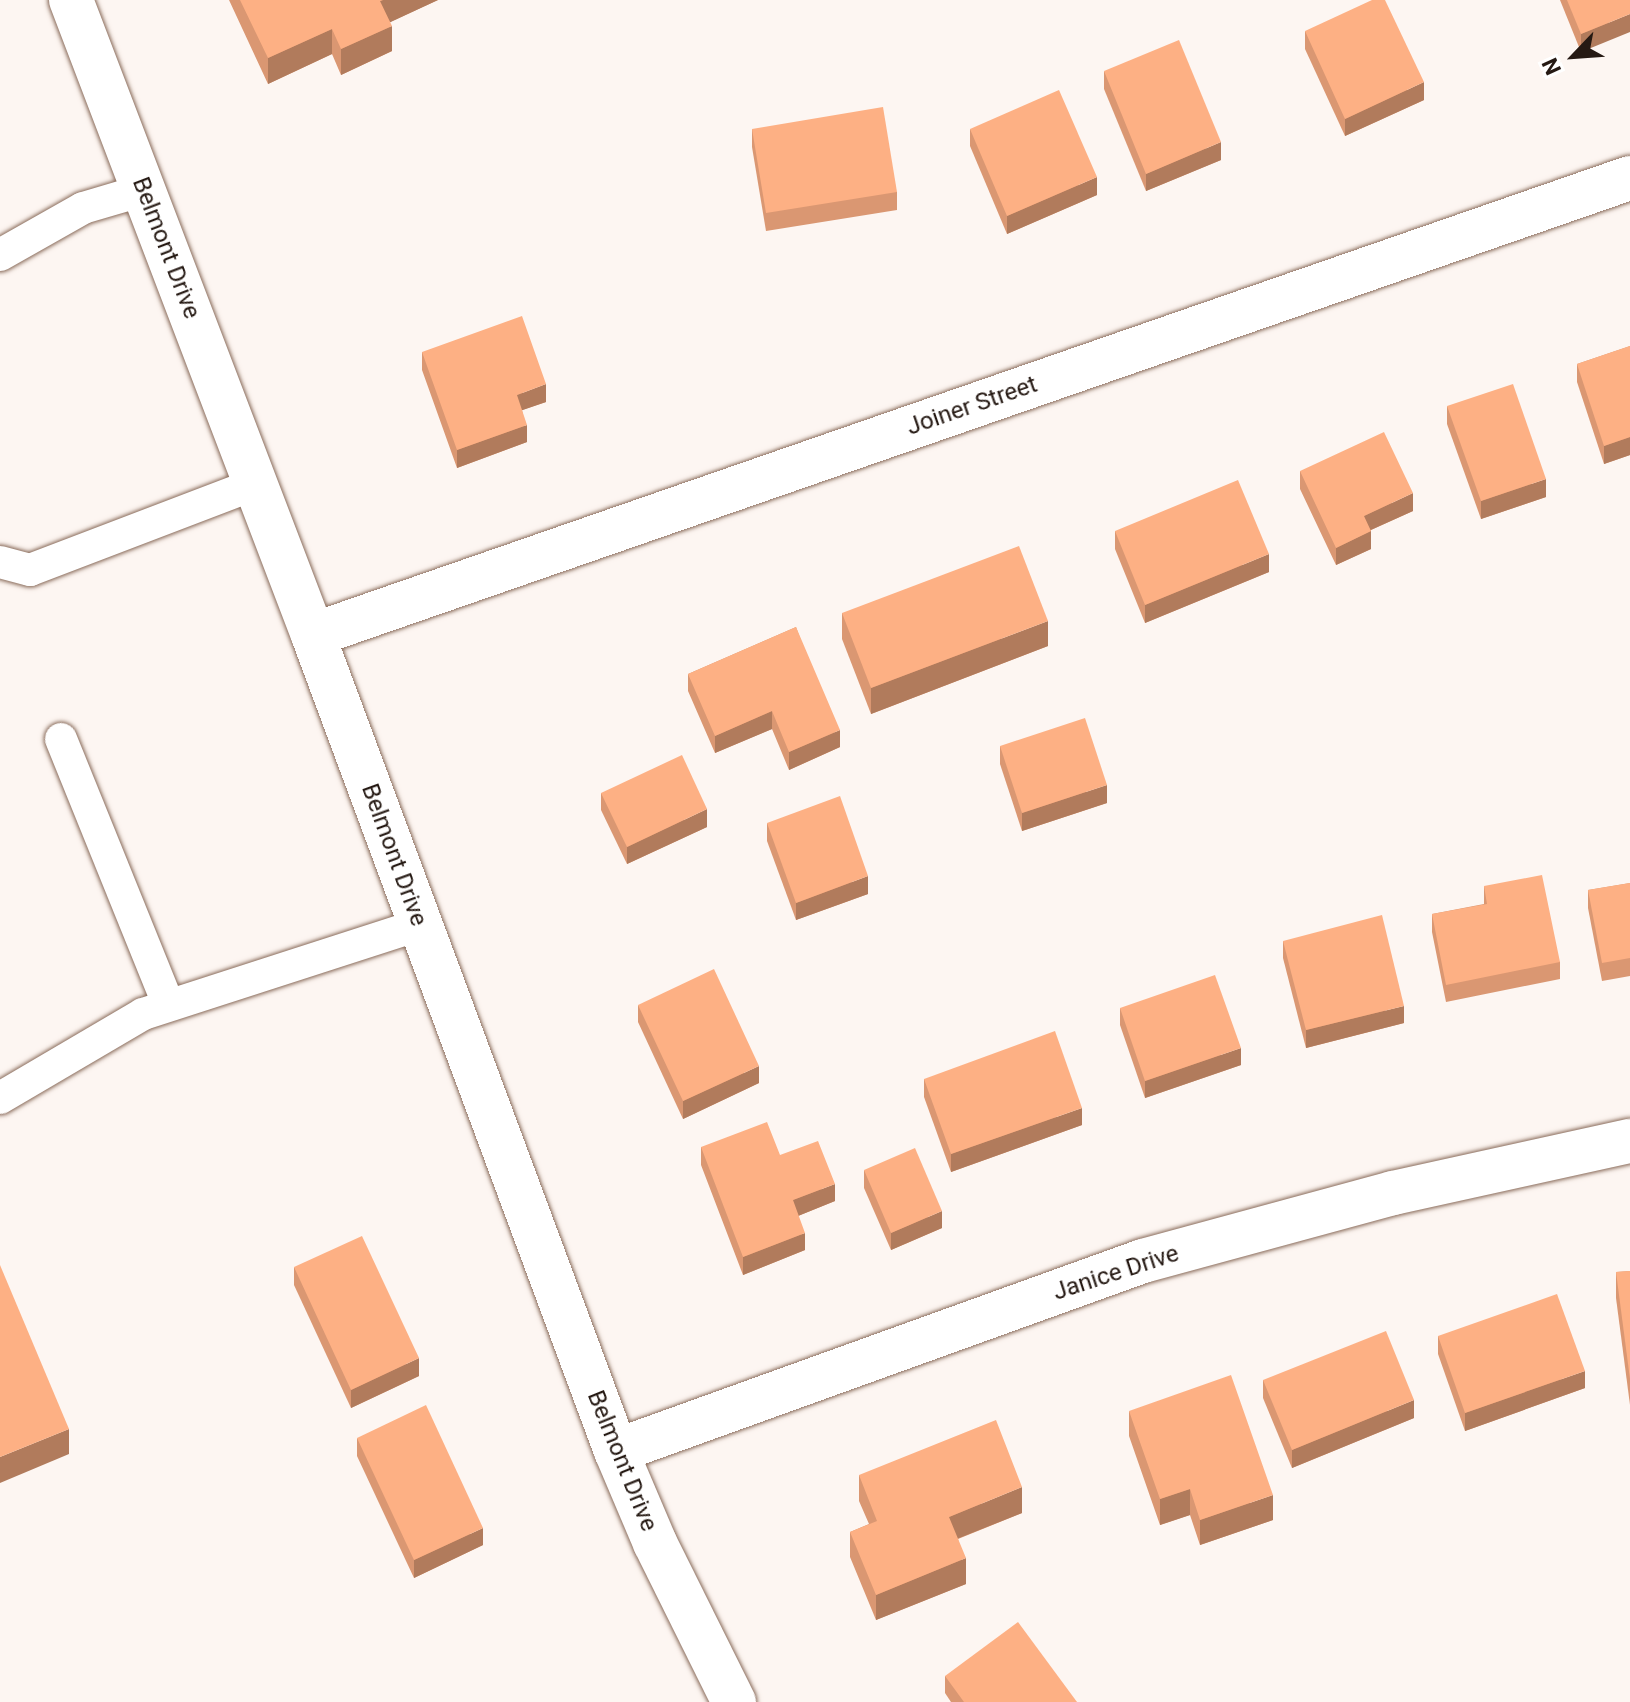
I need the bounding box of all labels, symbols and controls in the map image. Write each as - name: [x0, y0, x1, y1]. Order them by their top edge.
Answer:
- north arrow: [1534, 16, 1614, 96]
- text: N: [1537, 54, 1566, 79]
- street label: Belmont Drive: [126, 173, 206, 323]
- street label: Joiner Street: [903, 370, 1041, 442]
- street label: Belmont Drive: [355, 780, 433, 930]
- street label: Janice Drive: [1049, 1239, 1183, 1307]
- street label: Belmont Drive: [581, 1386, 663, 1536]

